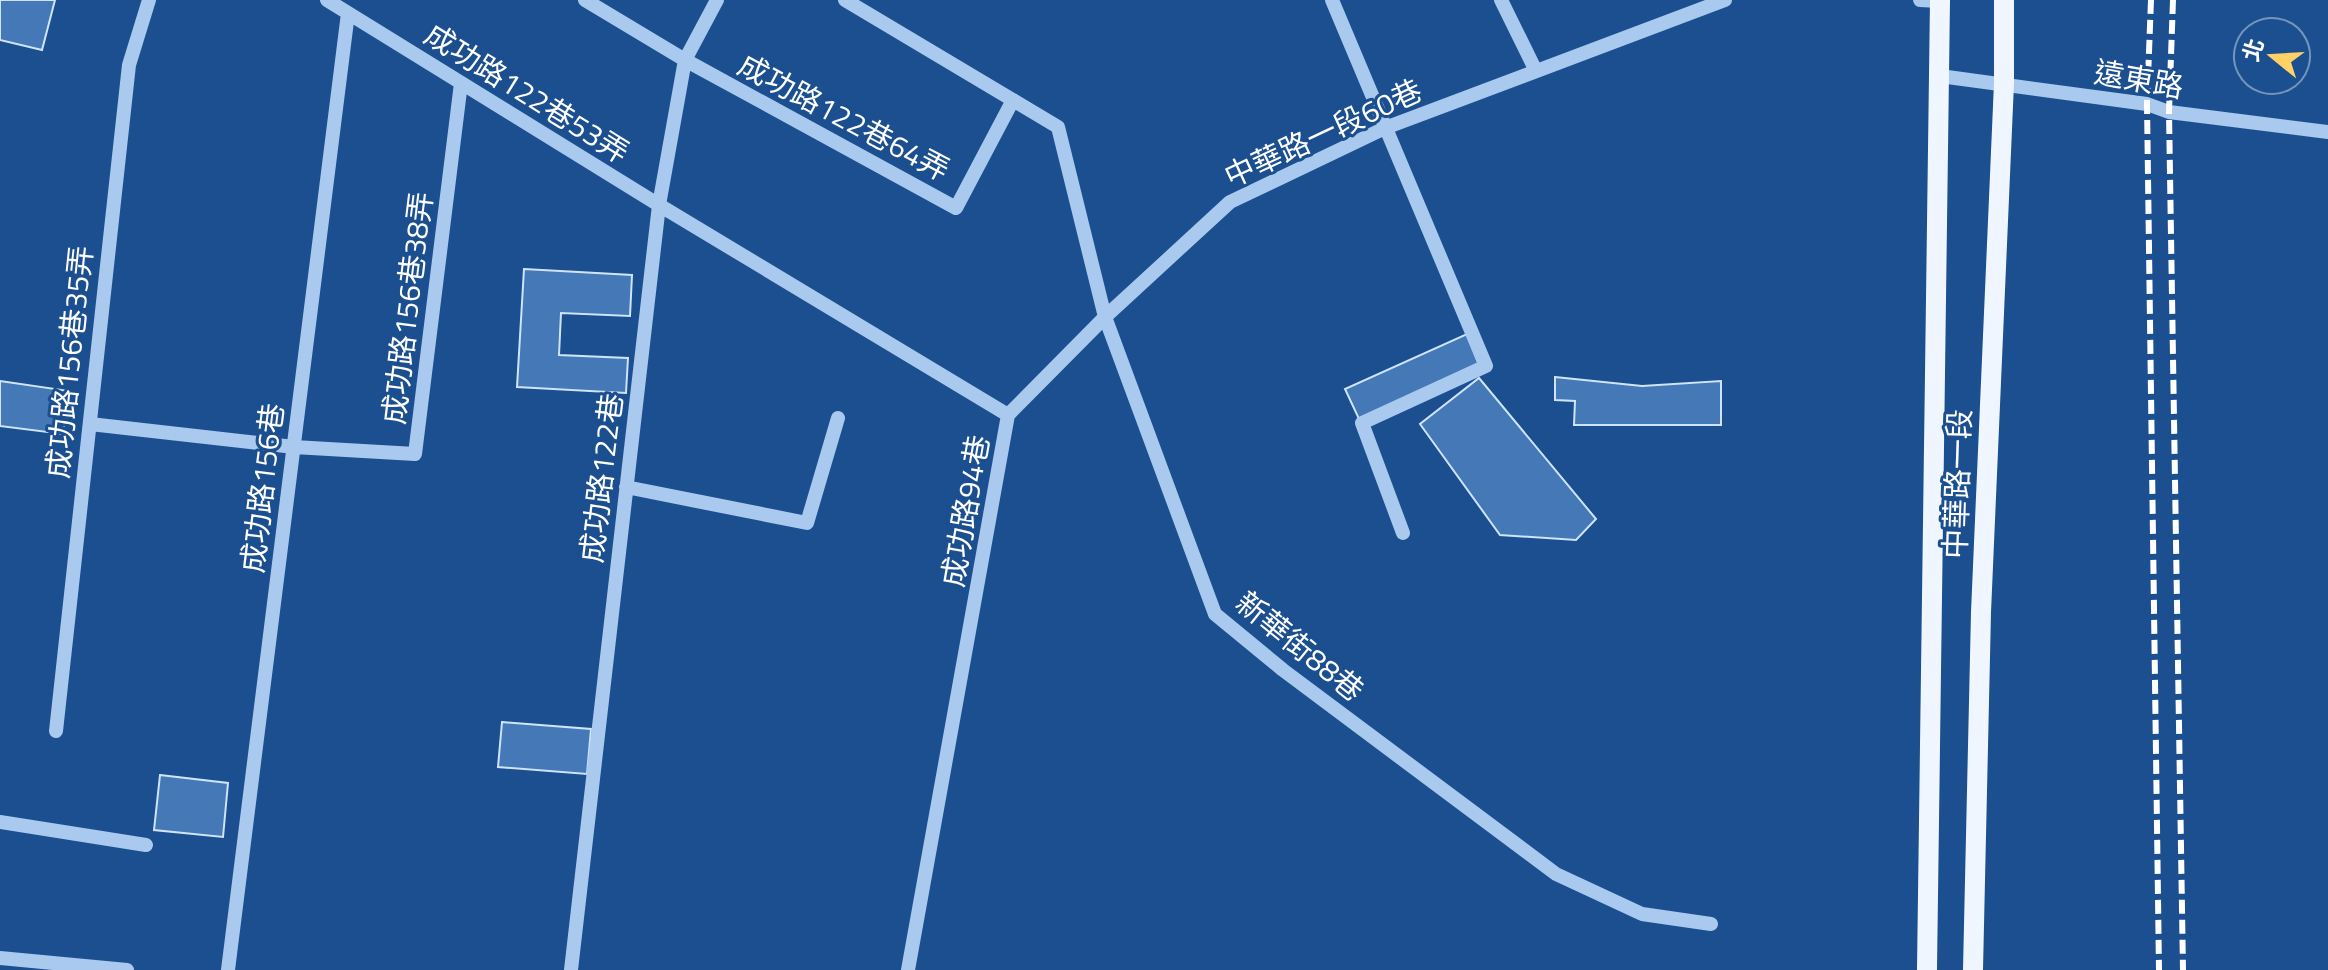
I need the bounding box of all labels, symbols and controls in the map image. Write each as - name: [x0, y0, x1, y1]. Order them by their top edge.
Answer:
- street label: 成功路122巷53弄: [416, 11, 638, 175]
- north arrow: [2232, 16, 2312, 96]
- text: 北: [2233, 34, 2273, 66]
- street label: 成功路122巷64弄: [730, 42, 958, 192]
- street label: 遠東路: [2091, 49, 2187, 109]
- street label: 中華路一段60巷: [1216, 67, 1430, 199]
- street label: 成功路156巷38弄: [370, 189, 444, 427]
- street label: 成功路156巷35弄: [34, 243, 104, 481]
- street label: 成功路122巷: [568, 391, 634, 565]
- street label: 成功路156巷: [229, 401, 295, 575]
- street label: 中華路一段: [1931, 408, 1983, 560]
- street label: 成功路94巷: [929, 431, 1001, 591]
- street label: 新華街88巷: [1226, 580, 1374, 712]

